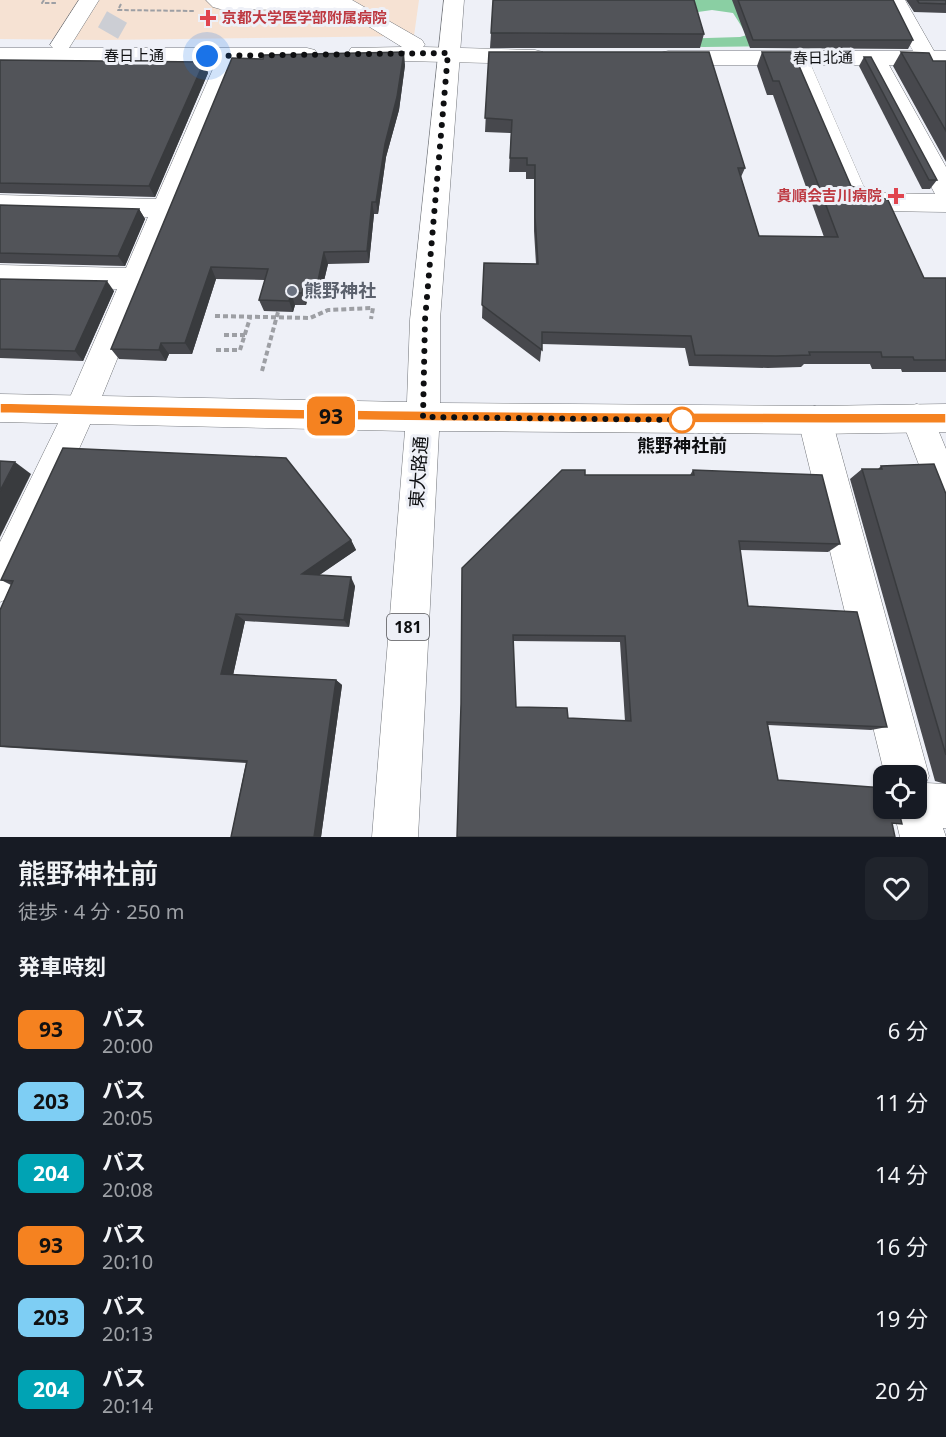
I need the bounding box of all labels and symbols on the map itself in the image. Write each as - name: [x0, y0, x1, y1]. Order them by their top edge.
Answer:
- place label: 京都大学医学部附属病院: [222, 7, 387, 27]
- marker: 京都大学医学部附属病院: [199, 9, 217, 27]
- your location: [192, 41, 222, 71]
- street label: 春日上通: [104, 45, 164, 65]
- street label: 春日北通: [793, 46, 853, 68]
- place label: 貴順会吉川病院: [777, 185, 882, 205]
- marker: 貴順会吉川病院: [887, 187, 905, 205]
- place label: 熊野神社: [304, 278, 376, 302]
- marker: 熊野神社: [285, 284, 299, 298]
- line badge: 93: [304, 396, 358, 436]
- marker: 熊野神社前: [669, 407, 695, 433]
- place label: 熊野神社前: [637, 433, 727, 457]
- street label: 東大路通: [404, 435, 432, 509]
- road number: 181: [387, 614, 429, 640]

